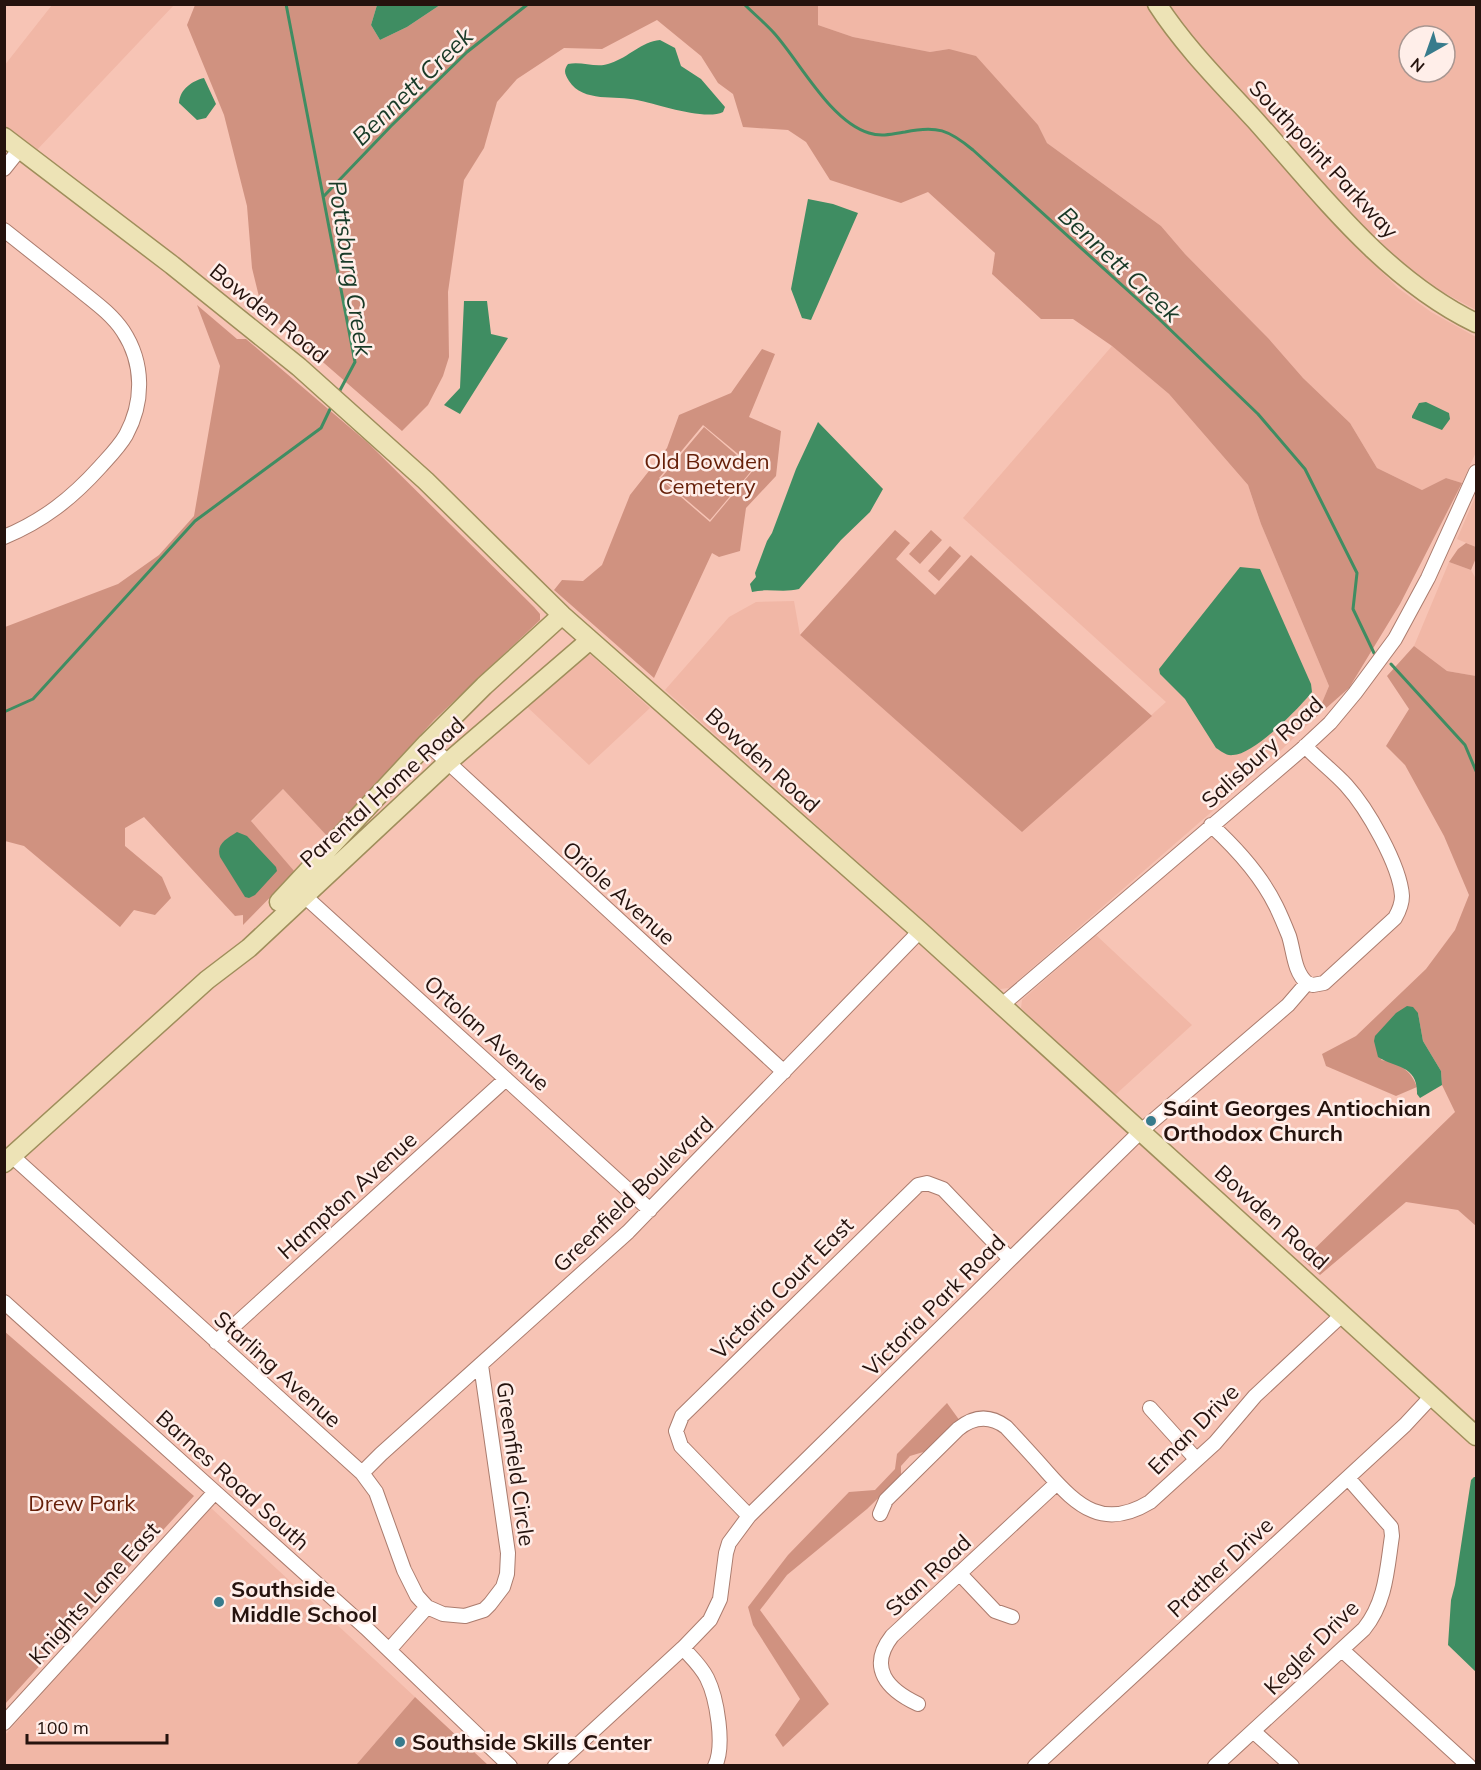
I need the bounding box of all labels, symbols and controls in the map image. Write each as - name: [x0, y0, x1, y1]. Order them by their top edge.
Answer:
- water label: Bennett Creek: [345, 20, 479, 151]
- north arrow: [1397, 24, 1457, 84]
- text: N: [1406, 54, 1428, 77]
- street label: Southpoint Parkway: [1243, 74, 1405, 244]
- water label: Pottsburg Creek: [322, 178, 380, 359]
- water label: Bennett Creek: [1052, 200, 1188, 329]
- street label: Bowden Road: [204, 257, 334, 369]
- park label: Old Bowden Cemetery: [644, 447, 770, 500]
- street label: Salisbury Road: [1195, 690, 1329, 814]
- street label: Bowden Road: [700, 701, 826, 819]
- street label: Parental Home Road: [294, 711, 470, 873]
- street label: Oriole Avenue: [557, 835, 681, 951]
- street label: Ortolan Avenue: [418, 969, 556, 1097]
- place label: Saint Georges Antiochian Orthodox Church: [1163, 1094, 1431, 1147]
- street label: Greenfield Boulevard: [547, 1110, 719, 1278]
- marker: Saint Georges Antiochian Orthodox Church: [1144, 1114, 1158, 1128]
- street label: Hampton Avenue: [272, 1125, 422, 1265]
- street label: Bowden Road: [1209, 1158, 1335, 1276]
- street label: Victoria Court East: [705, 1211, 859, 1365]
- street label: Victoria Park Road: [857, 1228, 1011, 1382]
- street label: Starling Avenue: [209, 1305, 347, 1433]
- street label: Eman Drive: [1142, 1378, 1244, 1480]
- street label: Greenfield Circle: [491, 1380, 541, 1548]
- street label: Barnes Road South: [150, 1404, 316, 1556]
- park label: Drew Park: [28, 1489, 136, 1517]
- street label: Prather Drive: [1161, 1511, 1279, 1623]
- street label: Knights Lane East: [22, 1515, 166, 1670]
- street label: Stan Road: [879, 1528, 977, 1622]
- place label: Southside Middle School: [231, 1575, 377, 1628]
- street label: Kegler Drive: [1258, 1594, 1364, 1700]
- marker: Southside Middle School: [212, 1595, 226, 1609]
- scale bar: [27, 1707, 166, 1745]
- text: 100 m: [36, 1716, 89, 1739]
- place label: Southside Skills Center: [412, 1728, 652, 1756]
- marker: Southside Skills Center: [393, 1735, 407, 1749]

